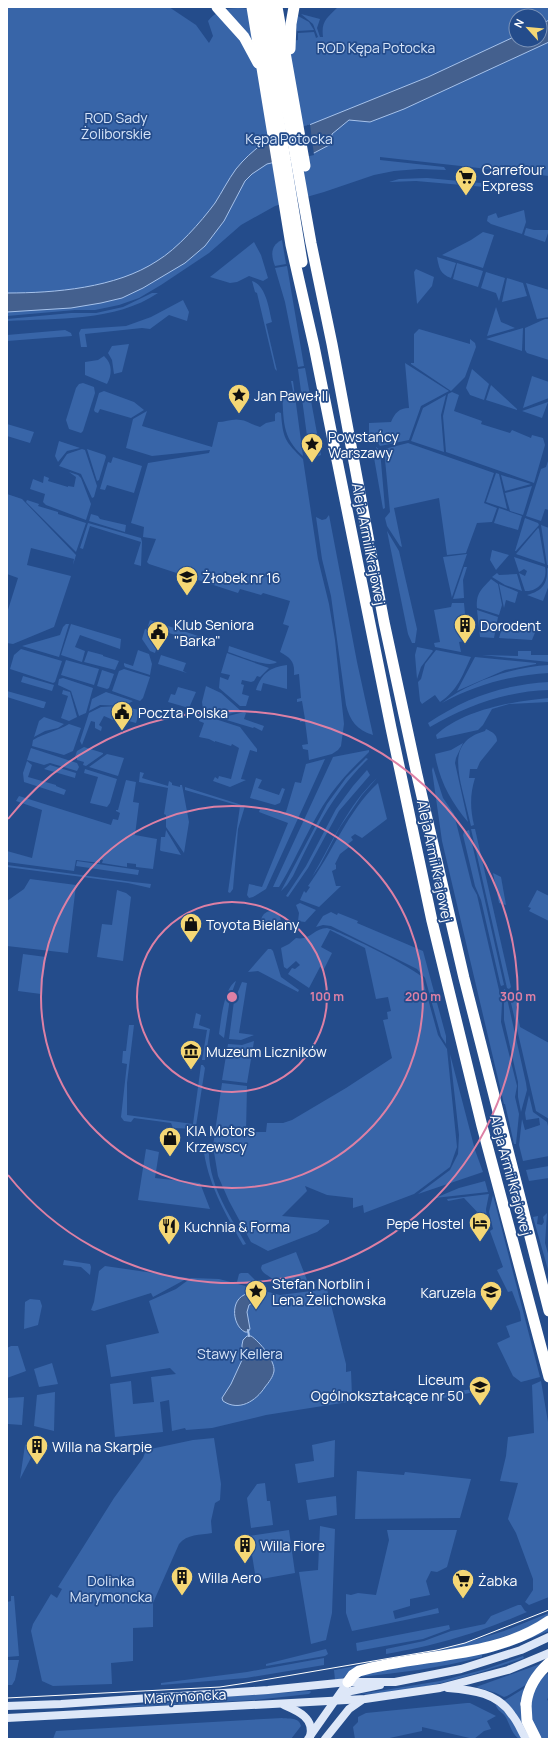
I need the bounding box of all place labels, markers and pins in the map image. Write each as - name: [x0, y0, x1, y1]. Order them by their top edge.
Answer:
- place label: Carrefour Express: [482, 160, 544, 195]
- supermarket icon: Carrefour Express: [453, 164, 479, 197]
- place icon: Jan Paweł II: [226, 382, 252, 415]
- place label: Jan Paweł II: [254, 386, 328, 405]
- place label: Powstańcy Warszawy: [328, 427, 399, 462]
- place icon: Powstańcy Warszawy: [299, 431, 325, 464]
- school or university icon: Żłobek nr 16: [174, 564, 200, 597]
- place label: Żłobek nr 16: [202, 568, 280, 587]
- building icon: Dorodent: [452, 612, 478, 645]
- place label: Klub Seniora "Barka": [174, 615, 254, 650]
- place label: Dorodent: [480, 616, 541, 635]
- public building icon: Klub Seniora "Barka": [145, 619, 171, 652]
- public building icon: Poczta Polska: [109, 699, 135, 732]
- place label: Poczta Polska: [138, 703, 228, 722]
- shop icon: Toyota Bielany: [178, 911, 204, 944]
- place label: Toyota Bielany: [206, 915, 300, 934]
- centre of rings: [225, 990, 239, 1004]
- museum icon: Muzeum Liczników: [178, 1038, 204, 1071]
- place label: Muzeum Liczników: [206, 1042, 327, 1061]
- place label: KIA Motors Krzewscy: [186, 1121, 255, 1156]
- shop icon: KIA Motors Krzewscy: [157, 1125, 183, 1158]
- hotel icon: Pepe Hostel: [467, 1210, 493, 1243]
- restaurant icon: Kuchnia & Forma: [156, 1213, 182, 1246]
- place label: Pepe Hostel: [386, 1214, 464, 1233]
- place label: Kuchnia & Forma: [184, 1217, 290, 1236]
- place label: Stefan Norblin i Lena Żelichowska: [272, 1274, 386, 1309]
- place icon: Stefan Norblin i Lena Żelichowska: [243, 1278, 269, 1311]
- school or university icon: Karuzela: [478, 1279, 504, 1312]
- place label: Karuzela: [420, 1283, 476, 1302]
- place label: Liceum Ogólnokształcące nr 50: [311, 1370, 464, 1405]
- school or university icon: Liceum Ogólnokształcące nr 50: [467, 1374, 493, 1407]
- building icon: Willa na Skarpie: [24, 1433, 50, 1466]
- place label: Willa na Skarpie: [52, 1437, 152, 1456]
- building icon: Willa Fiore: [232, 1532, 258, 1565]
- place label: Willa Fiore: [260, 1536, 325, 1555]
- building icon: Willa Aero: [169, 1564, 195, 1597]
- supermarket icon: Żabka: [450, 1567, 476, 1600]
- place label: Willa Aero: [198, 1568, 261, 1587]
- place label: Żabka: [478, 1571, 517, 1590]

